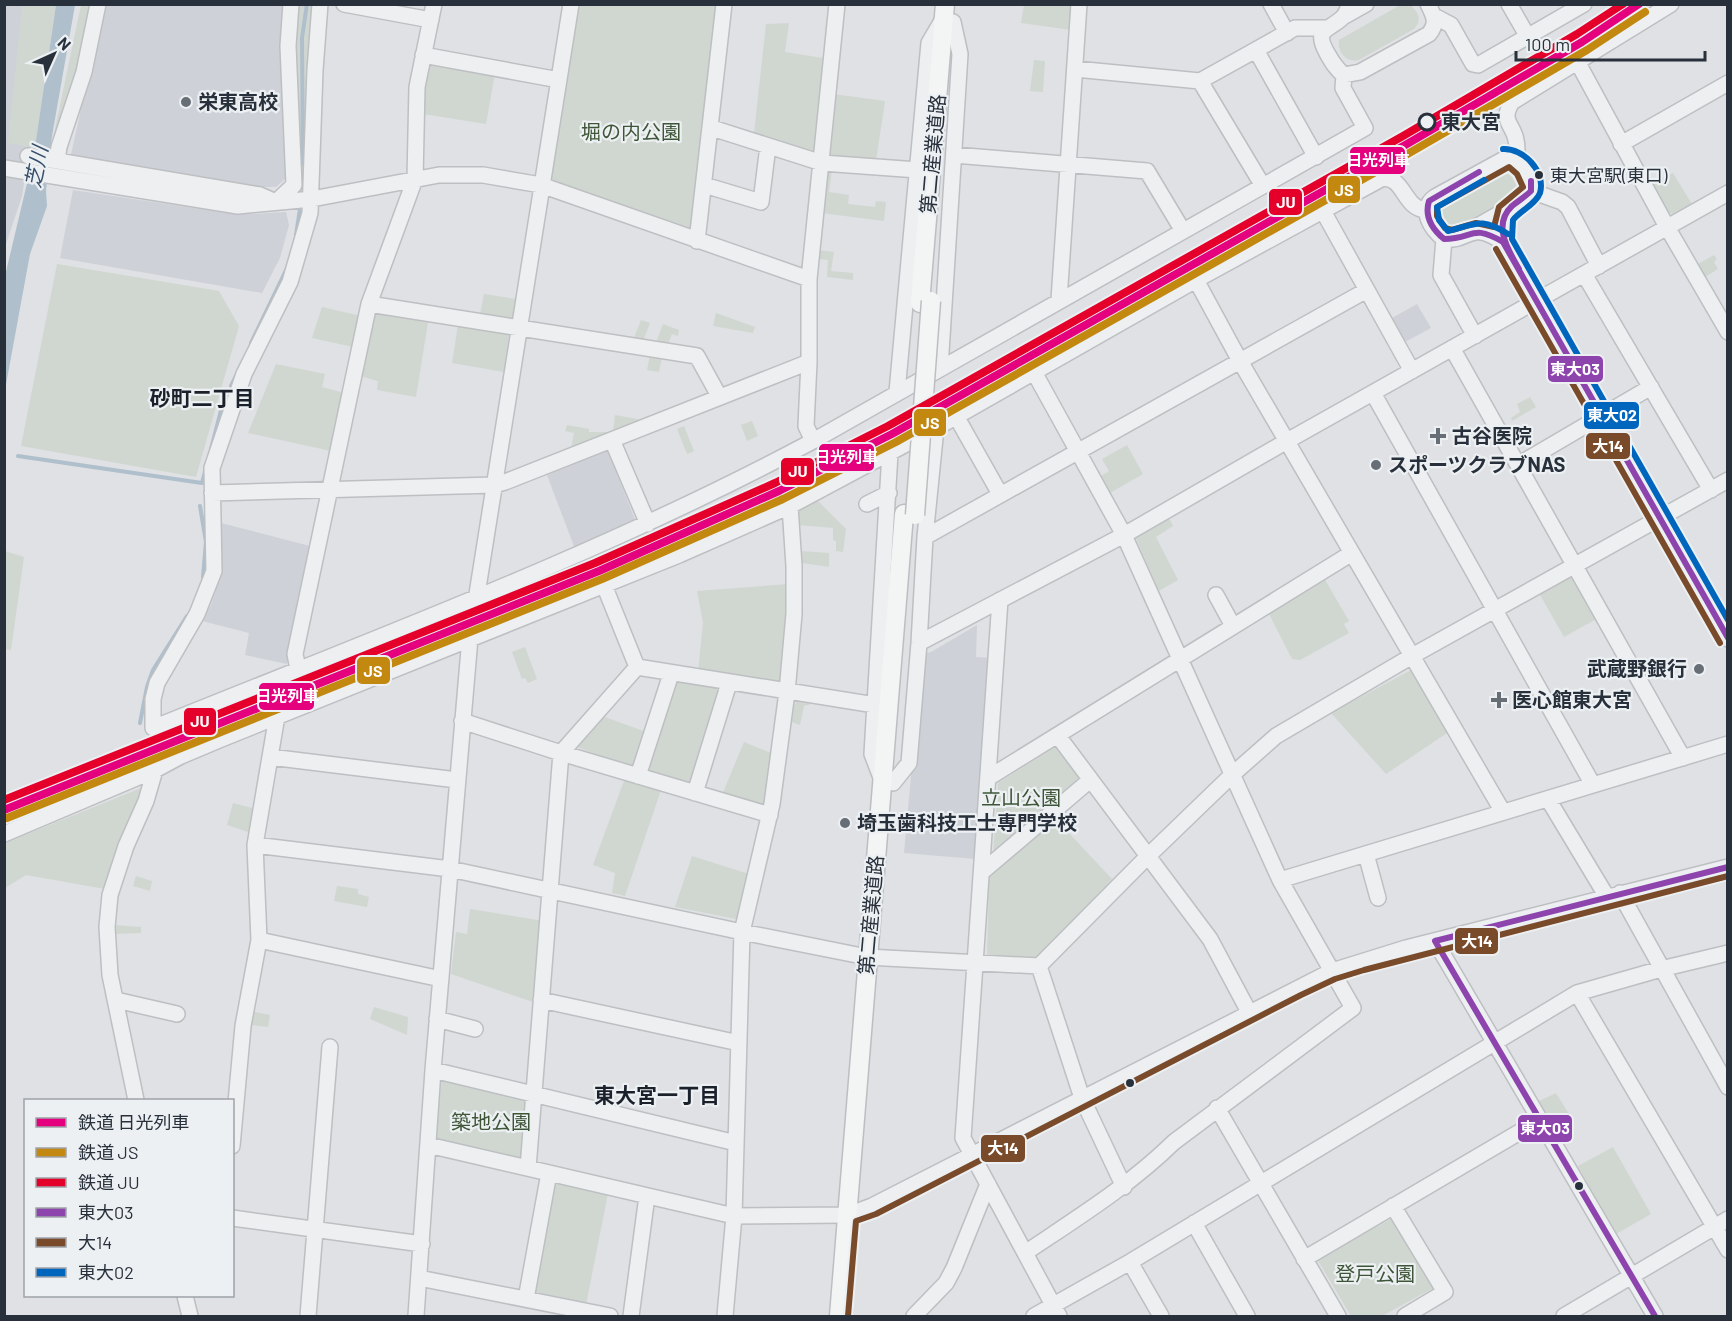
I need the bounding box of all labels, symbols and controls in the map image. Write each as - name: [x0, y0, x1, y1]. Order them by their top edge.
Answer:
- north arrow: [24, 24, 84, 84]
- scale bar: [1516, 24, 1705, 62]
- text: N: [54, 33, 75, 54]
- text: 100 m: [1525, 33, 1570, 55]
- place label: 栄東高校: [198, 89, 278, 113]
- street label: 第二産業道路: [915, 93, 949, 215]
- marker: 栄東高校: [179, 95, 193, 109]
- place label: 東大宮: [1441, 109, 1501, 133]
- marker: 東大宮: [1418, 113, 1436, 131]
- park label: 堀の内公園: [581, 119, 681, 143]
- water label: 芝川: [19, 142, 52, 190]
- line badge: 日光列車: [1349, 146, 1406, 175]
- text: 日光列車: [1346, 150, 1410, 169]
- place label: 東大宮駅(東口): [1550, 164, 1668, 186]
- marker: 東大宮駅(東口): [1533, 169, 1545, 181]
- line badge: JS: [1327, 175, 1361, 204]
- text: JS: [1335, 180, 1353, 199]
- line badge: JU: [1268, 188, 1303, 216]
- text: JU: [1276, 192, 1296, 211]
- line badge: 東大03: [1547, 355, 1604, 383]
- text: 東大03: [1550, 359, 1600, 378]
- district label: 砂町二丁目: [150, 385, 255, 410]
- line badge: 東大02: [1583, 401, 1640, 430]
- text: 東大02: [1587, 405, 1637, 424]
- line badge: JS: [913, 408, 947, 437]
- text: JS: [921, 413, 939, 432]
- place label: 古谷医院: [1452, 423, 1532, 447]
- marker: 古谷医院: [1429, 427, 1447, 445]
- line badge: 大14: [1585, 432, 1631, 460]
- text: 大14: [1592, 436, 1624, 455]
- line badge: 日光列車: [818, 443, 875, 472]
- text: 日光列車: [814, 447, 878, 466]
- place label: スポーツクラブNAS: [1388, 452, 1565, 476]
- line badge: JU: [780, 457, 815, 486]
- marker: スポーツクラブNAS: [1369, 458, 1383, 472]
- text: JU: [788, 461, 808, 480]
- line badge: JS: [356, 656, 391, 685]
- place label: 武蔵野銀行: [1587, 656, 1687, 680]
- text: JS: [364, 661, 382, 680]
- marker: 武蔵野銀行: [1692, 662, 1706, 676]
- line badge: 日光列車: [258, 682, 315, 711]
- text: 日光列車: [255, 686, 319, 705]
- place label: 医心館東大宮: [1512, 687, 1632, 711]
- marker: 医心館東大宮: [1490, 691, 1508, 709]
- line badge: JU: [183, 707, 217, 736]
- text: JU: [190, 711, 210, 730]
- park label: 立山公園: [981, 785, 1061, 809]
- place label: 埼玉歯科技工士専門学校: [857, 810, 1077, 834]
- marker: 埼玉歯科技工士専門学校: [838, 816, 852, 830]
- street label: 第二産業道路: [853, 854, 887, 976]
- line badge: 大14: [1454, 927, 1499, 955]
- text: 大14: [1461, 931, 1493, 950]
- unlabelled marker: [1124, 1077, 1136, 1089]
- district label: 東大宮一丁目: [594, 1082, 720, 1107]
- legend: [24, 1099, 234, 1297]
- park label: 築地公園: [451, 1109, 531, 1133]
- text: 鉄道 日光列車: [78, 1111, 190, 1133]
- line badge: 東大03: [1517, 1114, 1573, 1143]
- text: 東大03: [1520, 1118, 1570, 1137]
- line badge: 大14: [980, 1134, 1026, 1163]
- text: 大14: [987, 1138, 1019, 1157]
- text: 鉄道 JS: [78, 1141, 139, 1163]
- text: 鉄道 JU: [78, 1171, 140, 1193]
- unlabelled marker: [1573, 1180, 1585, 1192]
- text: 東大03: [78, 1201, 133, 1223]
- text: 大14: [78, 1231, 112, 1253]
- text: 東大02: [78, 1261, 134, 1283]
- park label: 登戸公園: [1335, 1261, 1415, 1285]

